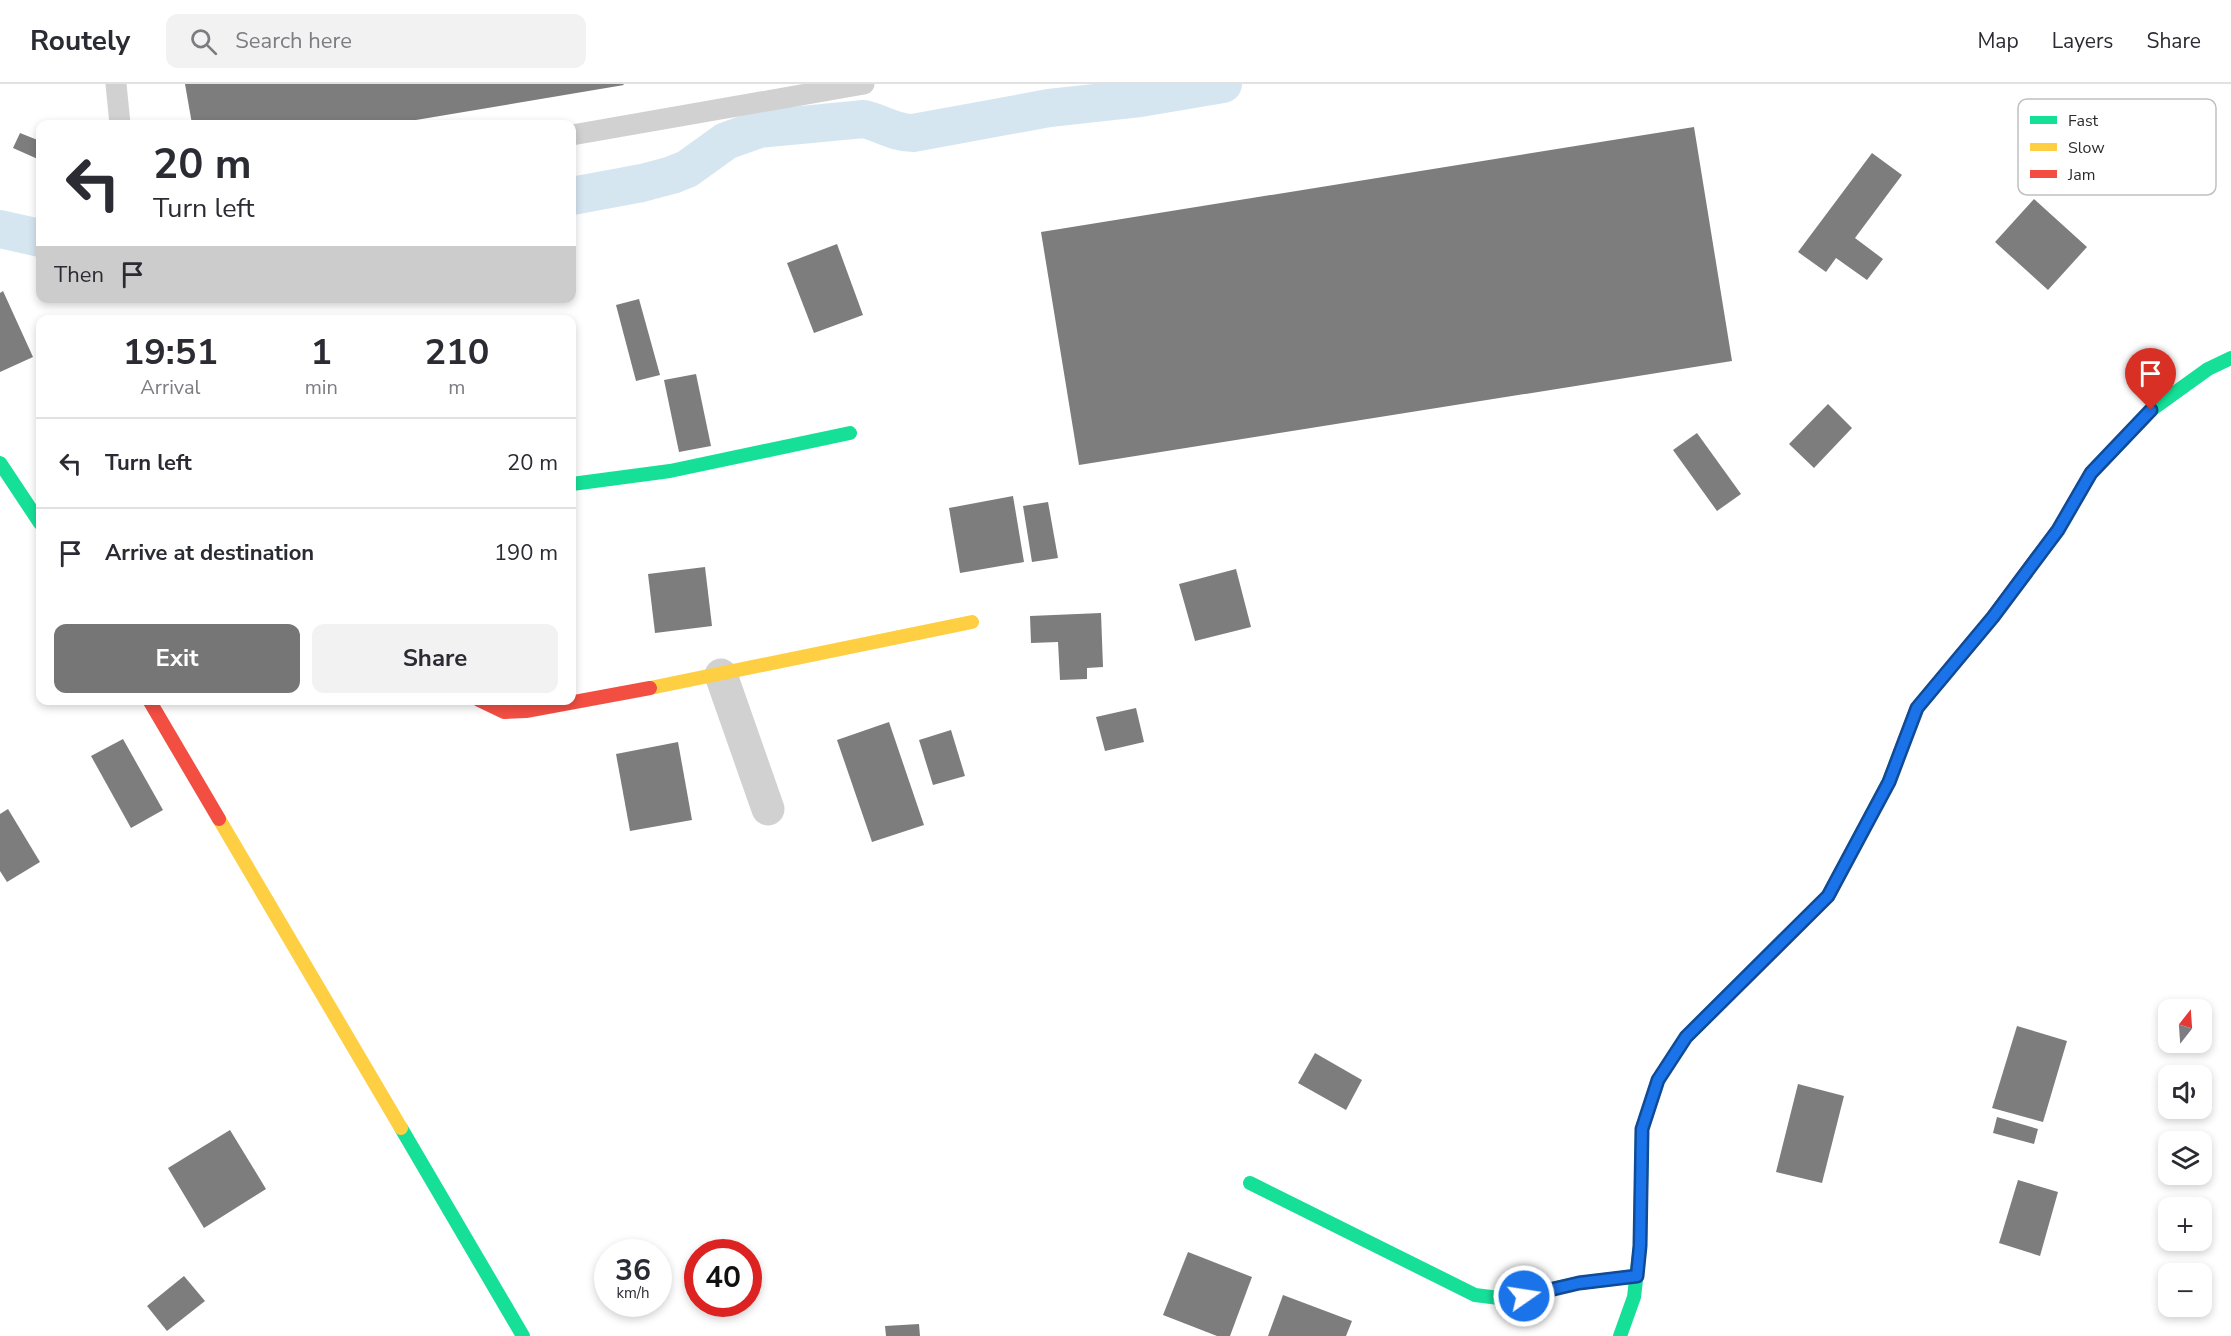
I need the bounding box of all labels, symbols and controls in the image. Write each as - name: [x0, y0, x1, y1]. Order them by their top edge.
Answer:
- search box: [166, 14, 586, 68]
- text: Routely: [30, 22, 130, 60]
- icon: search: [187, 25, 220, 58]
- text: Search here: [235, 26, 352, 56]
- text: Map: [1977, 27, 2019, 55]
- text: Layers: [2052, 27, 2113, 55]
- text: Share: [2146, 27, 2201, 55]
- legend: [2018, 99, 2216, 195]
- text: Fast: [2068, 110, 2099, 132]
- text: 20 m: [153, 136, 252, 193]
- text: Slow: [2068, 137, 2105, 159]
- icon: left: [54, 144, 132, 222]
- text: Jam: [2067, 164, 2095, 186]
- text: Turn left: [153, 190, 254, 227]
- icon: arrive: [116, 258, 149, 291]
- text: Then: [54, 260, 104, 290]
- text: 19:51: [123, 328, 218, 377]
- text: 1: [310, 328, 332, 377]
- text: 210: [424, 328, 489, 377]
- pin: [2125, 348, 2176, 410]
- icon: arrive: [2134, 357, 2167, 390]
- text: Arrival: [140, 374, 200, 401]
- text: min: [305, 374, 338, 401]
- text: m: [448, 374, 465, 401]
- icon: left: [54, 447, 87, 480]
- text: Turn left: [105, 448, 192, 478]
- text: 20 m: [507, 448, 558, 478]
- icon: arrive: [54, 537, 87, 570]
- text: Arrive at destination: [105, 538, 314, 568]
- text: 190 m: [494, 538, 558, 568]
- button: Exit: [54, 624, 300, 693]
- button: Share: [312, 624, 558, 693]
- north arrow: [2158, 999, 2212, 1053]
- map controls: [2158, 999, 2212, 1317]
- button: sound: [2158, 1065, 2212, 1119]
- button: layers: [2158, 1131, 2212, 1185]
- button: +: [2158, 1197, 2212, 1251]
- speed limit sign: 40: [684, 1239, 762, 1317]
- text: 36: [615, 1250, 651, 1291]
- button: −: [2158, 1263, 2212, 1317]
- position arrow: [1492, 1264, 1556, 1328]
- text: km/h: [616, 1283, 650, 1303]

